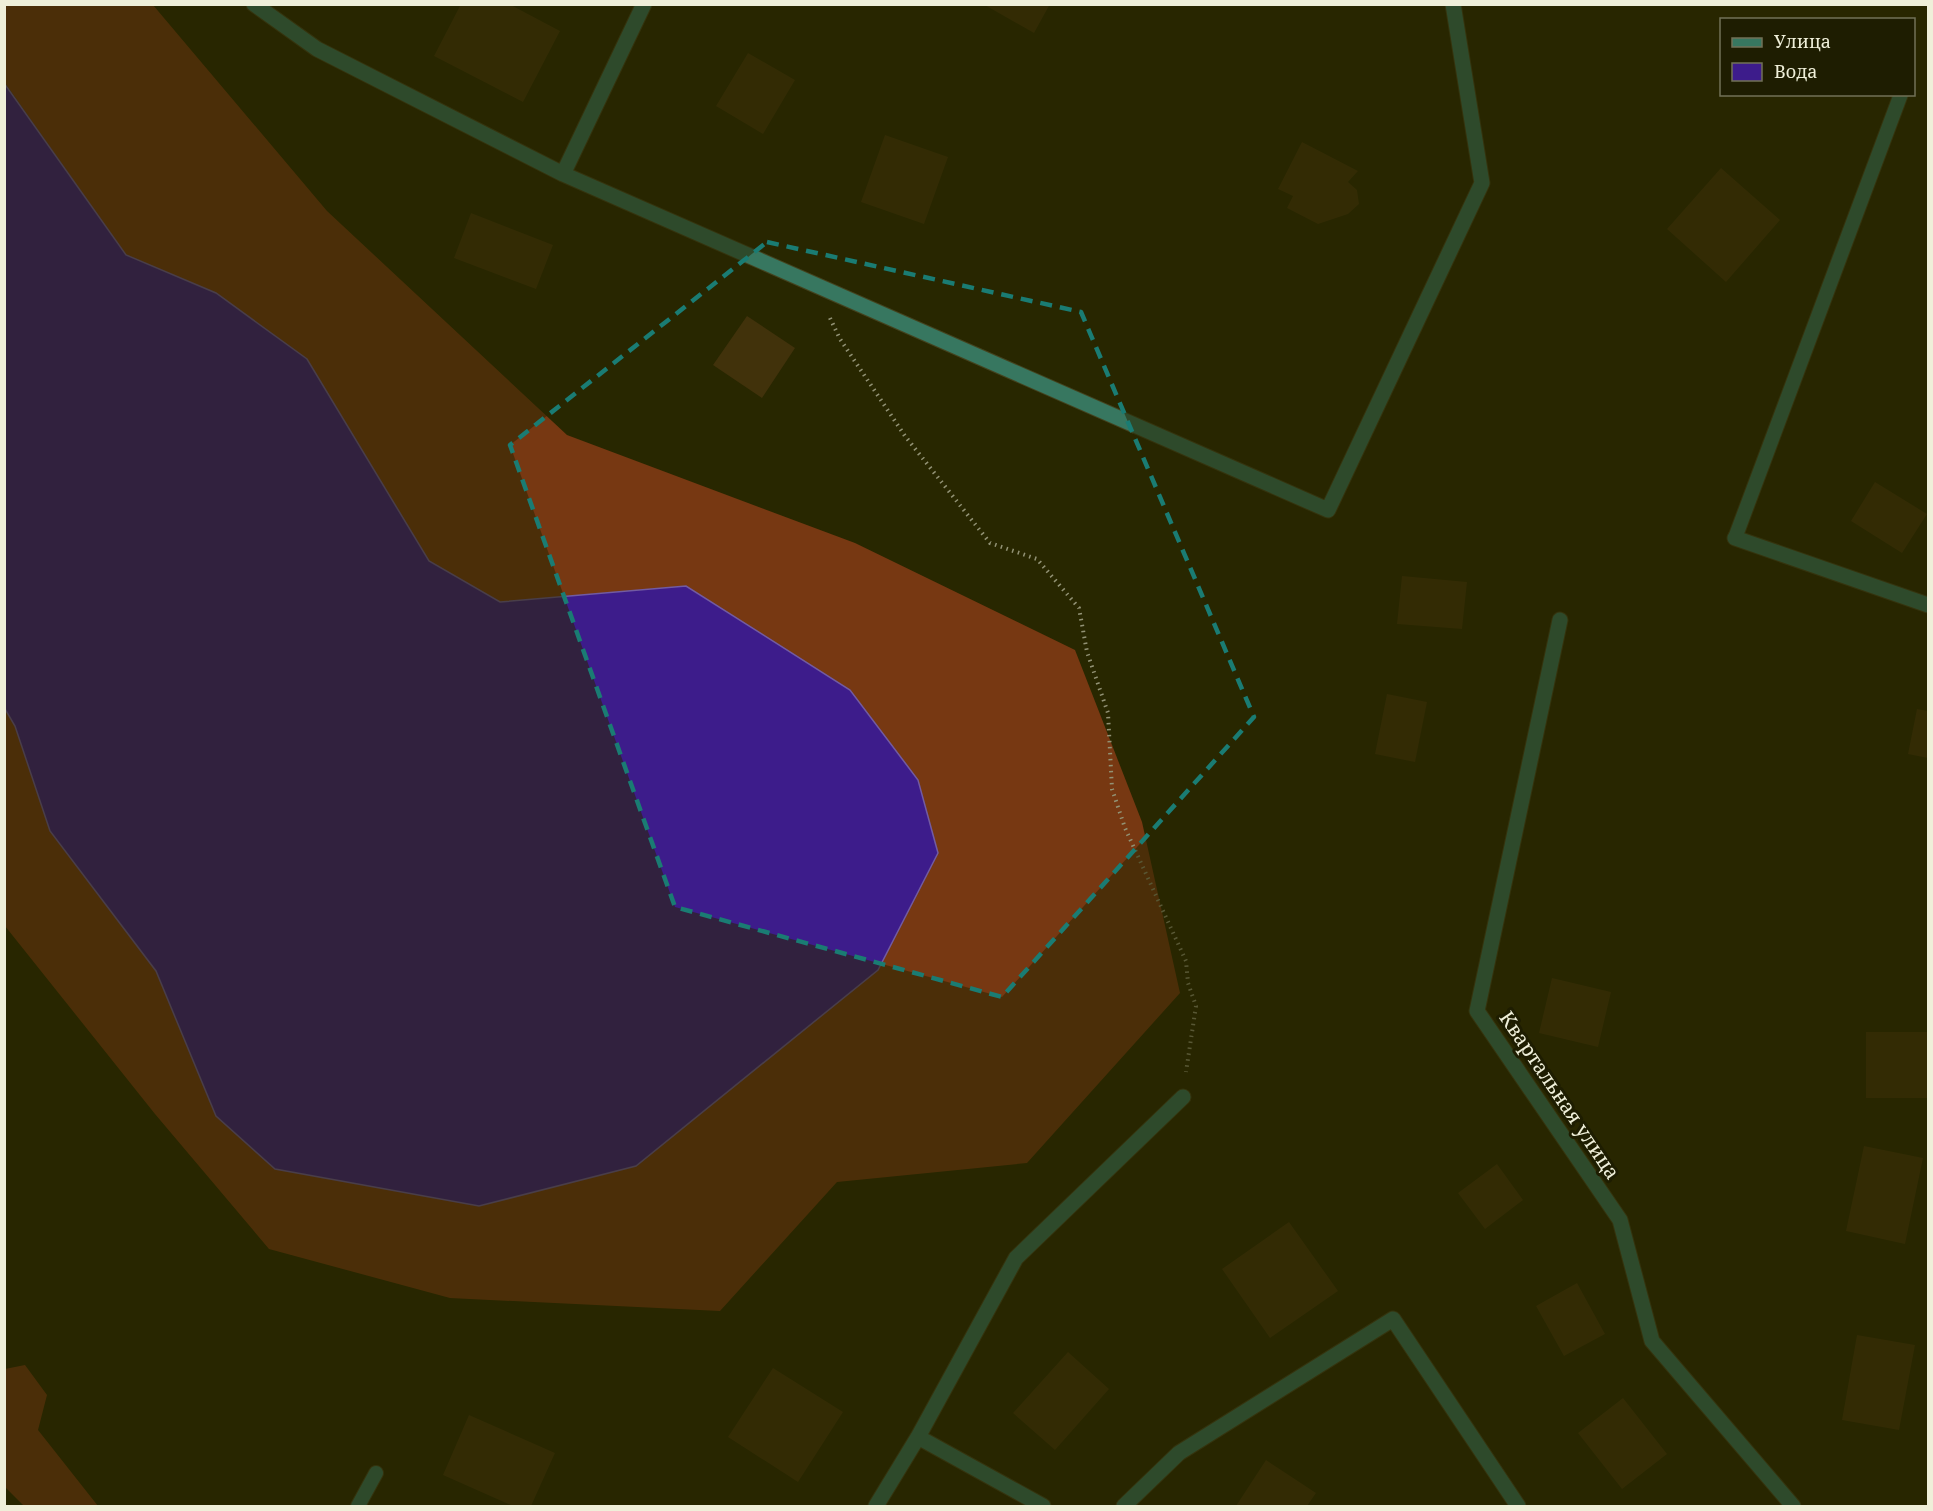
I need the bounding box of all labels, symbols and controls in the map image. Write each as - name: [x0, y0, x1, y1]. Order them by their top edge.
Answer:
- legend: [1720, 18, 1915, 96]
- text: Улица: [1774, 29, 1831, 53]
- text: Вода: [1774, 59, 1818, 83]
- street label: Квартальная улица: [1494, 1006, 1626, 1184]

